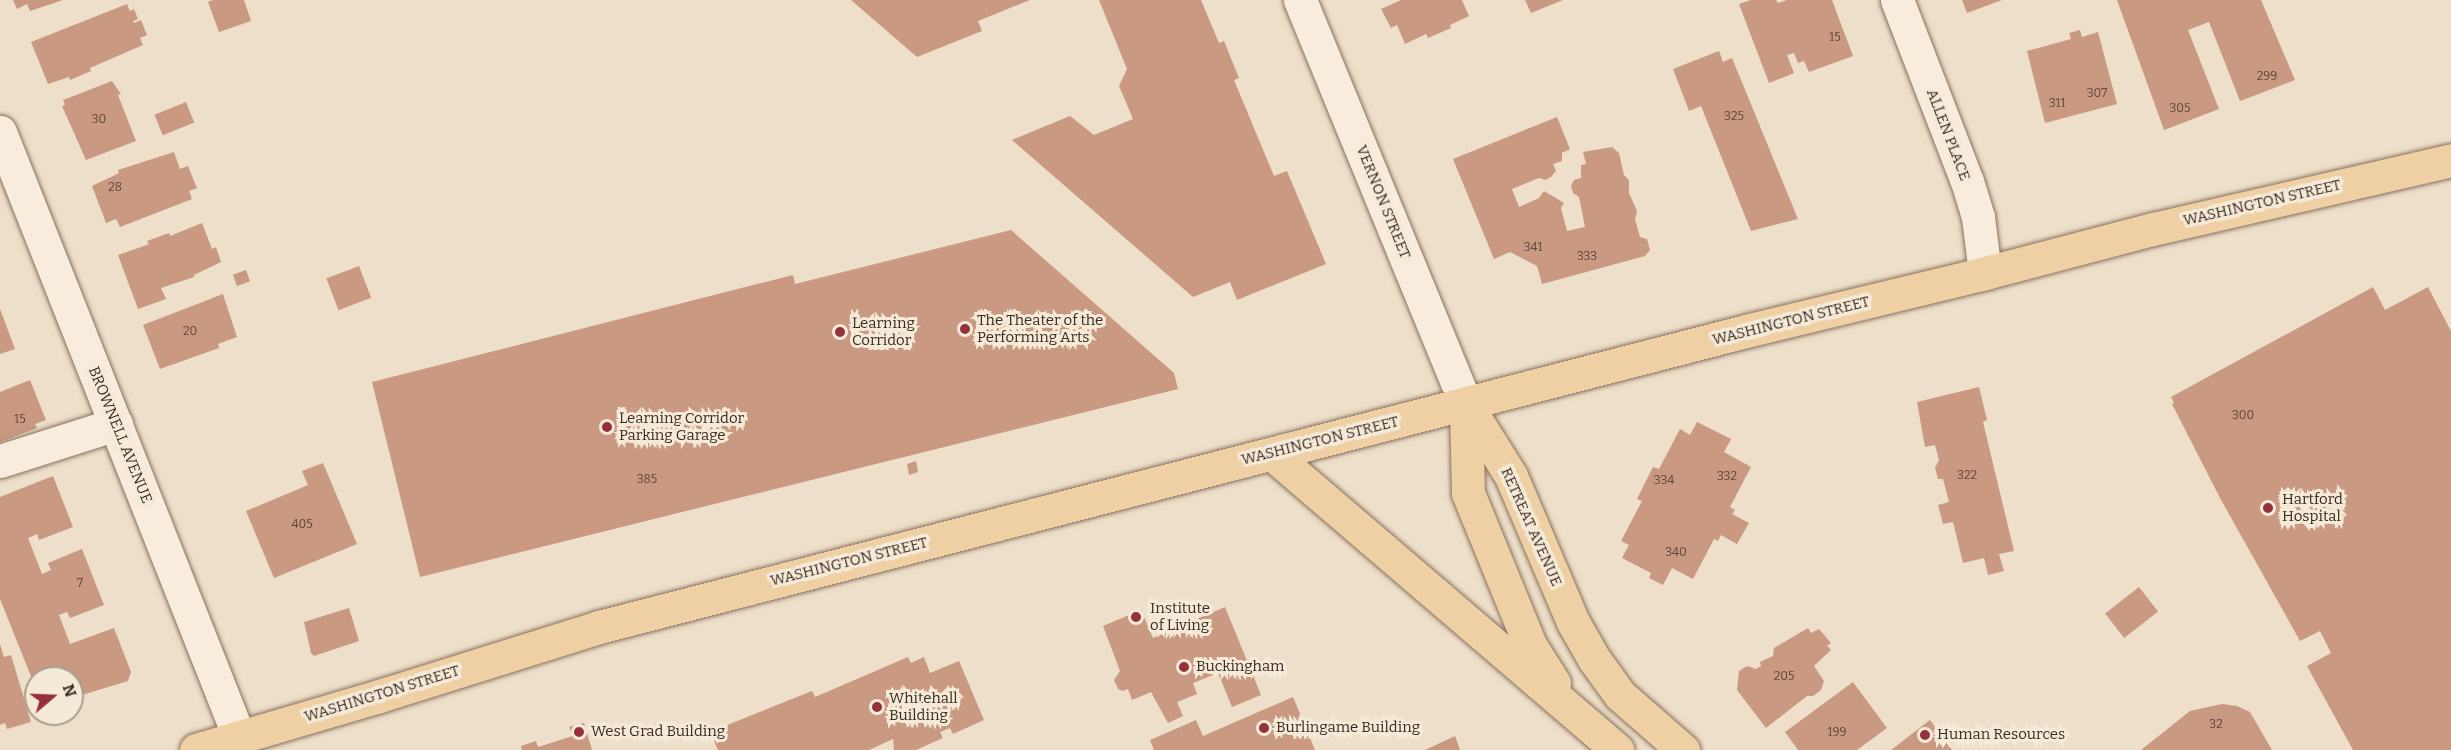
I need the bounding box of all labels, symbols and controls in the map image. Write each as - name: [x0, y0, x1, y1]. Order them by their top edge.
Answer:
- house number: 15: [1829, 31, 1841, 45]
- house number: 299: [2257, 70, 2277, 84]
- street label: ALLEN PLACE: [1922, 87, 1974, 183]
- house number: 307: [2087, 87, 2107, 101]
- house number: 311: [2049, 97, 2065, 111]
- house number: 305: [2170, 102, 2190, 116]
- house number: 325: [1724, 110, 1744, 124]
- house number: 30: [92, 113, 106, 127]
- street label: VERNON STREET: [1352, 143, 1414, 261]
- street label: WASHINGTON STREET: [2181, 176, 2343, 230]
- house number: 28: [108, 181, 122, 195]
- house number: 341: [1524, 241, 1542, 255]
- house number: 333: [1577, 250, 1597, 264]
- street label: WASHINGTON STREET: [1711, 293, 1871, 349]
- place label: The Theater of the Performing Arts: [977, 311, 1103, 346]
- place label: Learning Corridor: [852, 314, 915, 349]
- marker: The Theater of the Performing Arts: [958, 322, 972, 336]
- house number: 20: [183, 325, 197, 339]
- marker: Learning Corridor: [833, 325, 847, 339]
- street label: BROWNELL AVENUE: [84, 364, 156, 506]
- place label: Learning Corridor Parking Garage: [619, 409, 744, 444]
- house number: 300: [2232, 409, 2254, 423]
- house number: 15: [14, 413, 26, 427]
- street label: WASHINGTON STREET: [1240, 413, 1400, 469]
- marker: Learning Corridor Parking Garage: [600, 420, 614, 434]
- street label: RETREAT AVENUE: [1497, 465, 1565, 589]
- house number: 322: [1957, 469, 1977, 483]
- house number: 332: [1717, 470, 1737, 484]
- house number: 385: [637, 473, 657, 487]
- house number: 334: [1654, 474, 1674, 488]
- place label: Hartford Hospital: [2282, 490, 2343, 525]
- marker: Hartford Hospital: [2259, 499, 2277, 517]
- house number: 405: [291, 518, 313, 532]
- street label: WASHINGTON STREET: [769, 534, 929, 590]
- house number: 340: [1665, 546, 1687, 560]
- house number: 7: [77, 577, 83, 591]
- place label: Institute of Living: [1150, 599, 1210, 634]
- marker: Institute of Living: [1127, 608, 1145, 626]
- place label: Buckingham: [1196, 658, 1284, 676]
- marker: Buckingham: [1177, 660, 1191, 674]
- street label: WASHINGTON STREET: [302, 662, 462, 726]
- north arrow: [24, 666, 84, 726]
- house number: 205: [1774, 670, 1794, 684]
- text: N: [59, 682, 81, 700]
- place label: Whitehall Building: [889, 689, 958, 724]
- marker: Whitehall Building: [870, 700, 884, 714]
- house number: 32: [2209, 718, 2223, 732]
- place label: Burlingame Building: [1276, 719, 1420, 737]
- marker: Burlingame Building: [1257, 721, 1271, 735]
- place label: West Grad Building: [591, 723, 725, 741]
- marker: West Grad Building: [572, 725, 586, 739]
- house number: 199: [1828, 726, 1846, 740]
- place label: Human Resources: [1937, 726, 2065, 744]
- marker: Human Resources: [1918, 728, 1932, 742]

